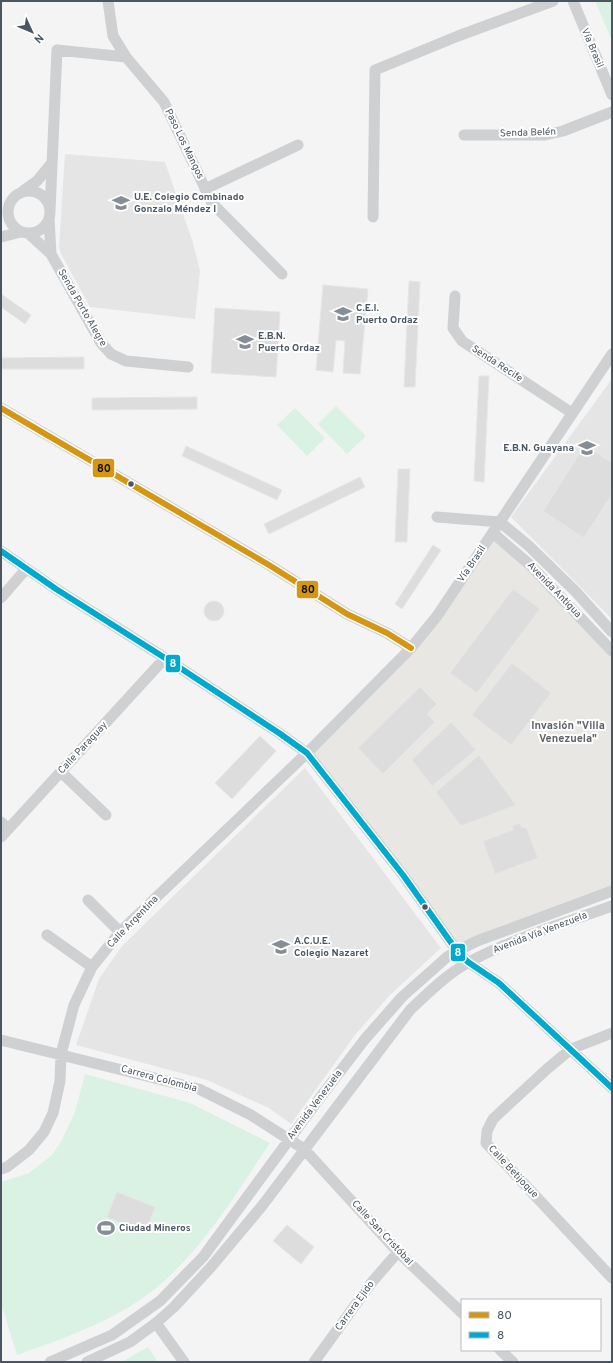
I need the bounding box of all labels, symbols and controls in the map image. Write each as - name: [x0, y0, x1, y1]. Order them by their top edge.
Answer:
- north arrow: [12, 12, 52, 52]
- street label: Vía Brasil: [578, 26, 606, 70]
- text: N: [31, 31, 46, 46]
- street label: Paso Los Mangos: [161, 107, 207, 182]
- street label: Senda Belén: [500, 126, 556, 140]
- place label: U.E. Colegio Combinado Gonzalo Méndez I: [134, 191, 244, 216]
- school or university icon: U.E. Colegio Combinado Gonzalo Méndez I: [111, 193, 131, 213]
- street label: Senda Porto Alegre: [55, 267, 109, 349]
- place label: C.E.I. Puerto Ordaz: [356, 302, 418, 327]
- school or university icon: C.E.I. Puerto Ordaz: [333, 304, 353, 324]
- place label: E.B.N. Puerto Ordaz: [258, 330, 320, 355]
- school or university icon: E.B.N. Puerto Ordaz: [235, 332, 255, 352]
- street label: Senda Recife: [469, 343, 525, 385]
- school or university icon: E.B.N. Guayana: [577, 438, 597, 458]
- place label: E.B.N. Guayana: [503, 442, 574, 455]
- line badge: 80: [92, 458, 115, 478]
- text: 80: [97, 462, 111, 476]
- unlabelled marker: [126, 479, 136, 489]
- street label: Vía Brasil: [455, 543, 489, 585]
- street label: Avenida Antigua: [524, 559, 584, 621]
- line badge: 80: [296, 580, 319, 599]
- text: 80: [301, 583, 315, 597]
- line badge: 8: [165, 654, 181, 673]
- text: 8: [170, 657, 177, 671]
- street label: Calle Paraguay: [55, 719, 111, 777]
- district label: Invasión "Villa Venezuela": [531, 719, 605, 746]
- street label: Calle Argentina: [105, 893, 161, 951]
- unlabelled marker: [420, 902, 430, 912]
- street label: Avenida Vía Venezuela: [491, 909, 589, 957]
- place label: A.C.U.E. Colegio Nazaret: [294, 935, 369, 960]
- school or university icon: A.C.U.E. Colegio Nazaret: [271, 937, 291, 957]
- line badge: 8: [450, 943, 466, 962]
- text: 8: [455, 946, 462, 960]
- street label: Carrera Colombia: [120, 1063, 198, 1095]
- street label: Avenida Venezuela: [285, 1068, 345, 1142]
- street label: Calle Betijoque: [485, 1143, 541, 1201]
- street label: Calle San Cristóbal: [348, 1198, 416, 1268]
- sports icon: Ciudad Mineros: [96, 1218, 116, 1238]
- place label: Ciudad Mineros: [119, 1222, 191, 1235]
- street label: Carrera Ejido: [333, 1278, 378, 1334]
- legend: [461, 1299, 601, 1351]
- text: 80: [497, 1308, 512, 1324]
- text: 8: [497, 1328, 504, 1344]

